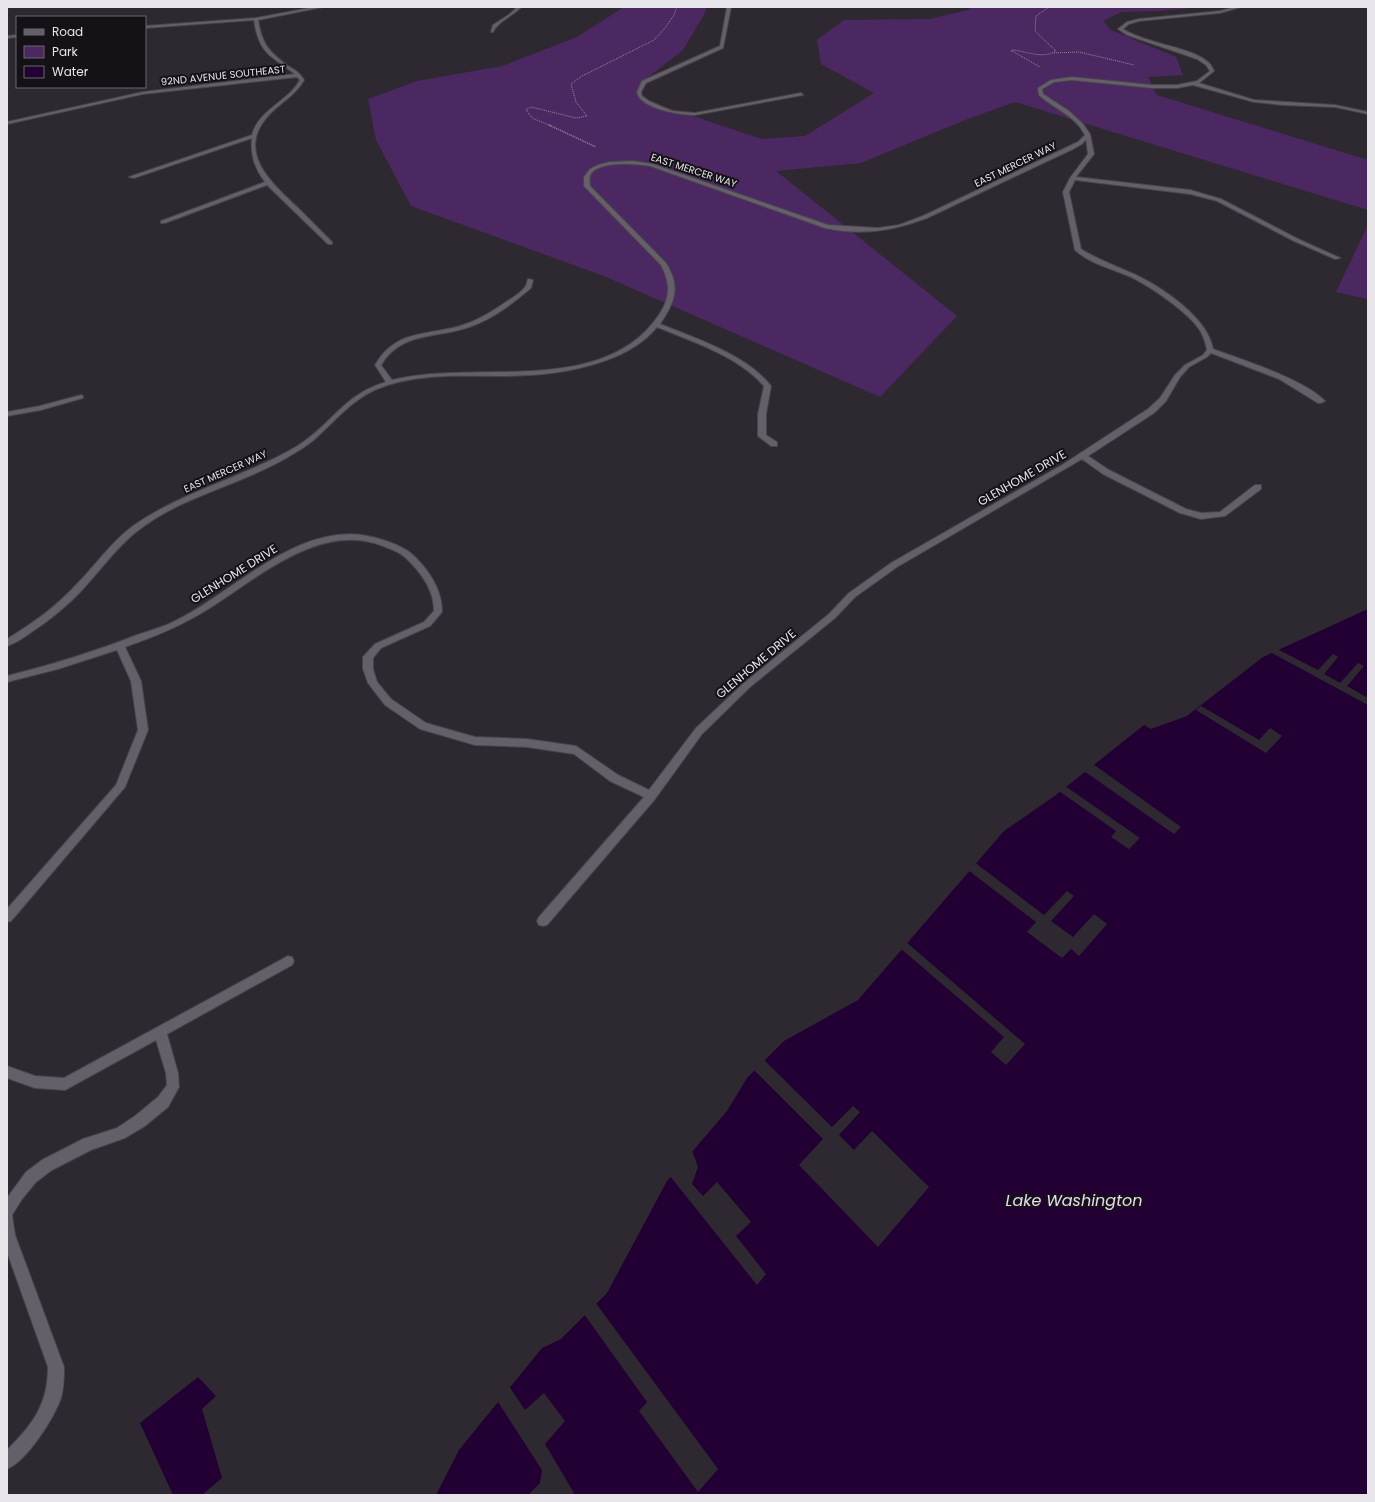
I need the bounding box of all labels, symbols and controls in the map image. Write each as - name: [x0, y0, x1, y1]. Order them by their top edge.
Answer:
- legend: [16, 16, 146, 88]
- text: Road: [52, 23, 83, 40]
- text: Park: [52, 43, 79, 60]
- street label: 92ND AVENUE SOUTHEAST: [160, 61, 287, 89]
- text: Water: [52, 63, 89, 80]
- street label: EAST MERCER WAY: [972, 138, 1059, 191]
- street label: EAST MERCER WAY: [649, 149, 739, 191]
- street label: GLENHOME DRIVE: [974, 445, 1069, 510]
- street label: EAST MERCER WAY: [181, 446, 269, 497]
- street label: GLENHOME DRIVE: [187, 540, 280, 607]
- street label: GLENHOME DRIVE: [712, 625, 799, 702]
- water label: Lake Washington: [1006, 1189, 1142, 1212]

